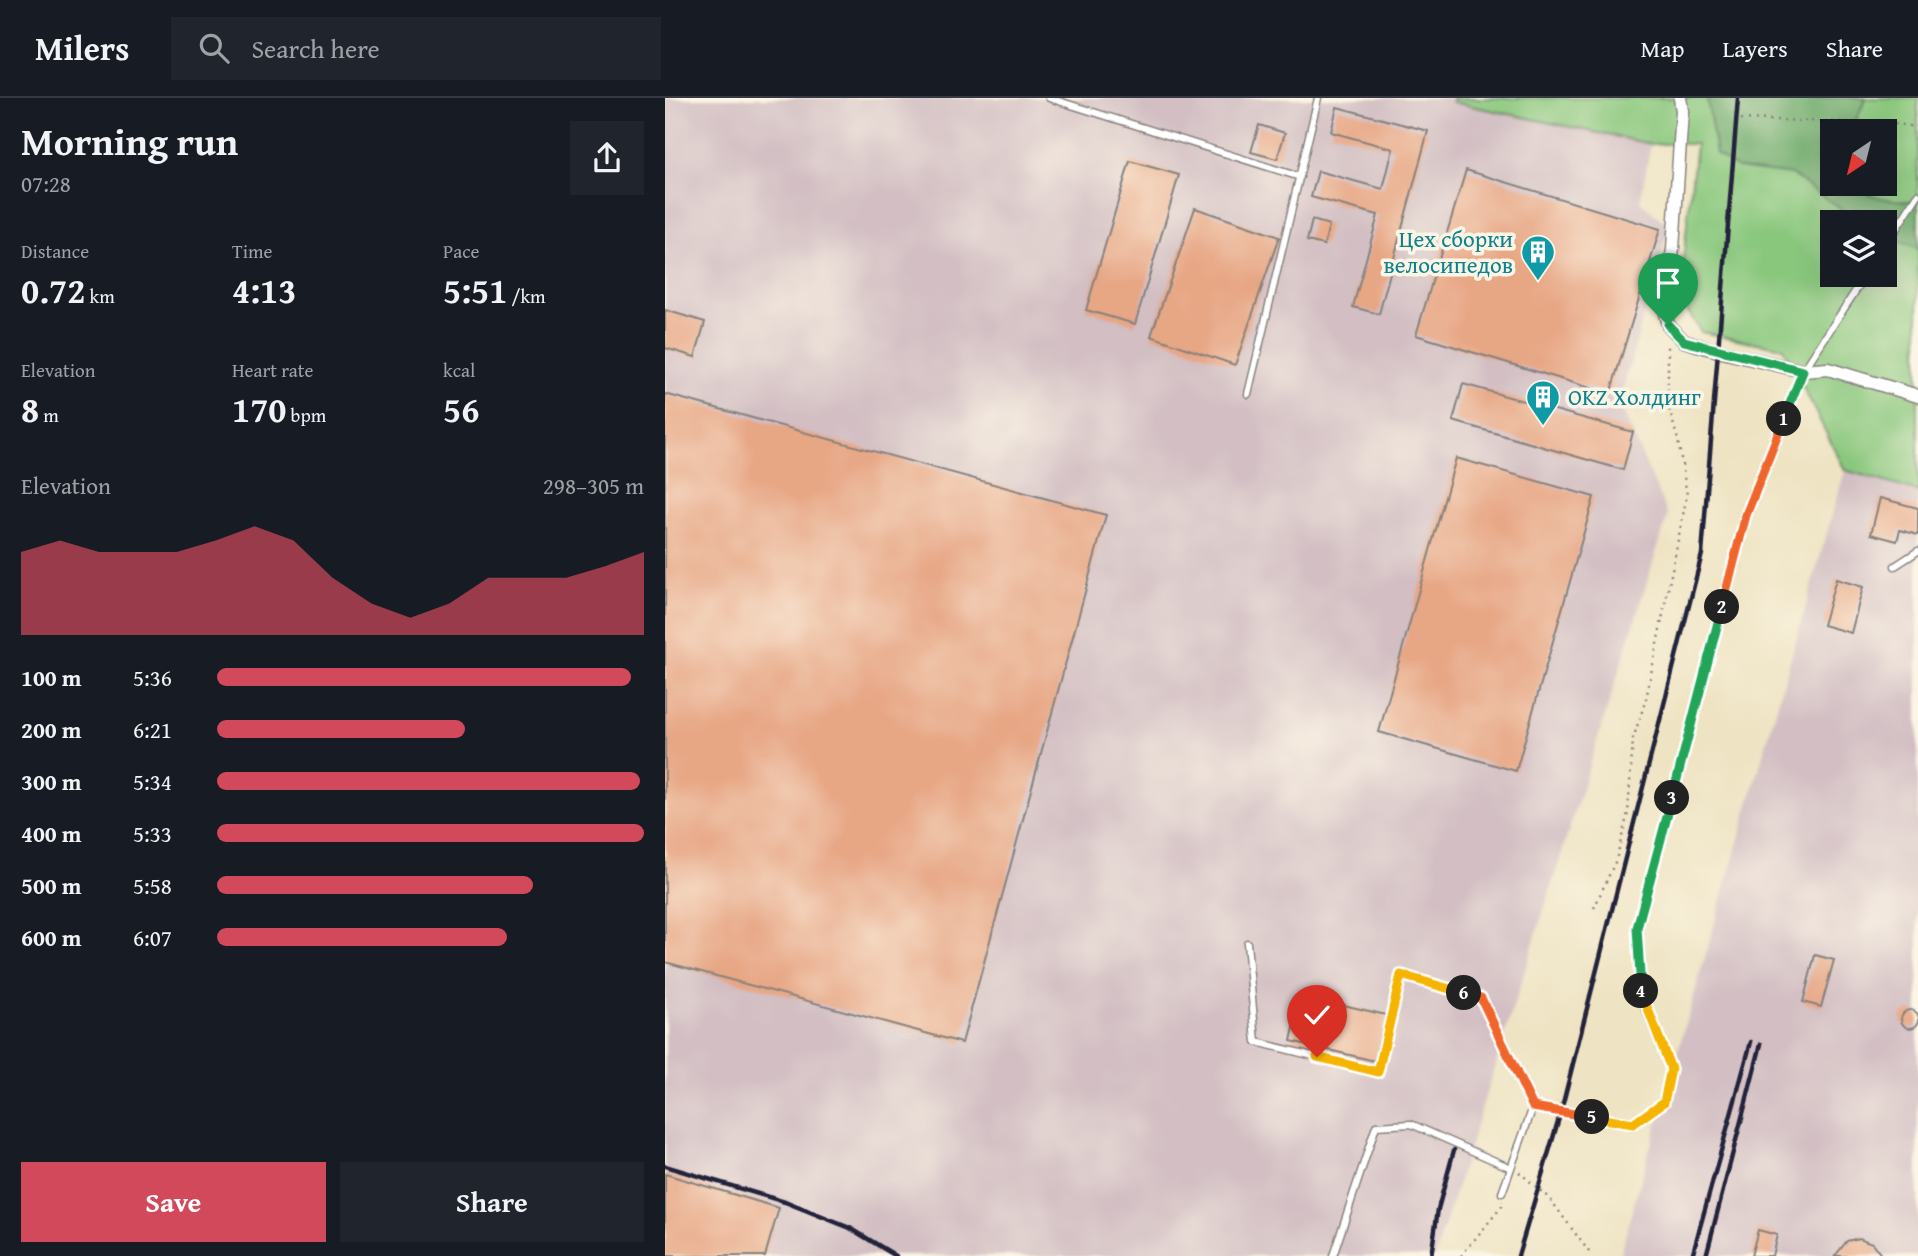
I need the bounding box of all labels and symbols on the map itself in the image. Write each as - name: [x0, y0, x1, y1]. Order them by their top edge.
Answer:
- north arrow: [1820, 119, 1897, 196]
- place label: Цех сборки велосипедов: [1384, 222, 1513, 281]
- building icon: Цех сборки велосипедов: [1519, 233, 1557, 282]
- pin: [1638, 253, 1698, 325]
- building icon: OKZ Холдинг: [1524, 378, 1562, 427]
- place label: OKZ Холдинг: [1568, 380, 1701, 413]
- pin: 1: [1767, 402, 1801, 436]
- pin: 2: [1705, 589, 1739, 624]
- pin: 3: [1655, 780, 1689, 816]
- pin: 4: [1623, 974, 1658, 1008]
- pin: 6: [1447, 976, 1481, 1010]
- pin: [1287, 985, 1347, 1057]
- pin: 5: [1574, 1100, 1609, 1134]

